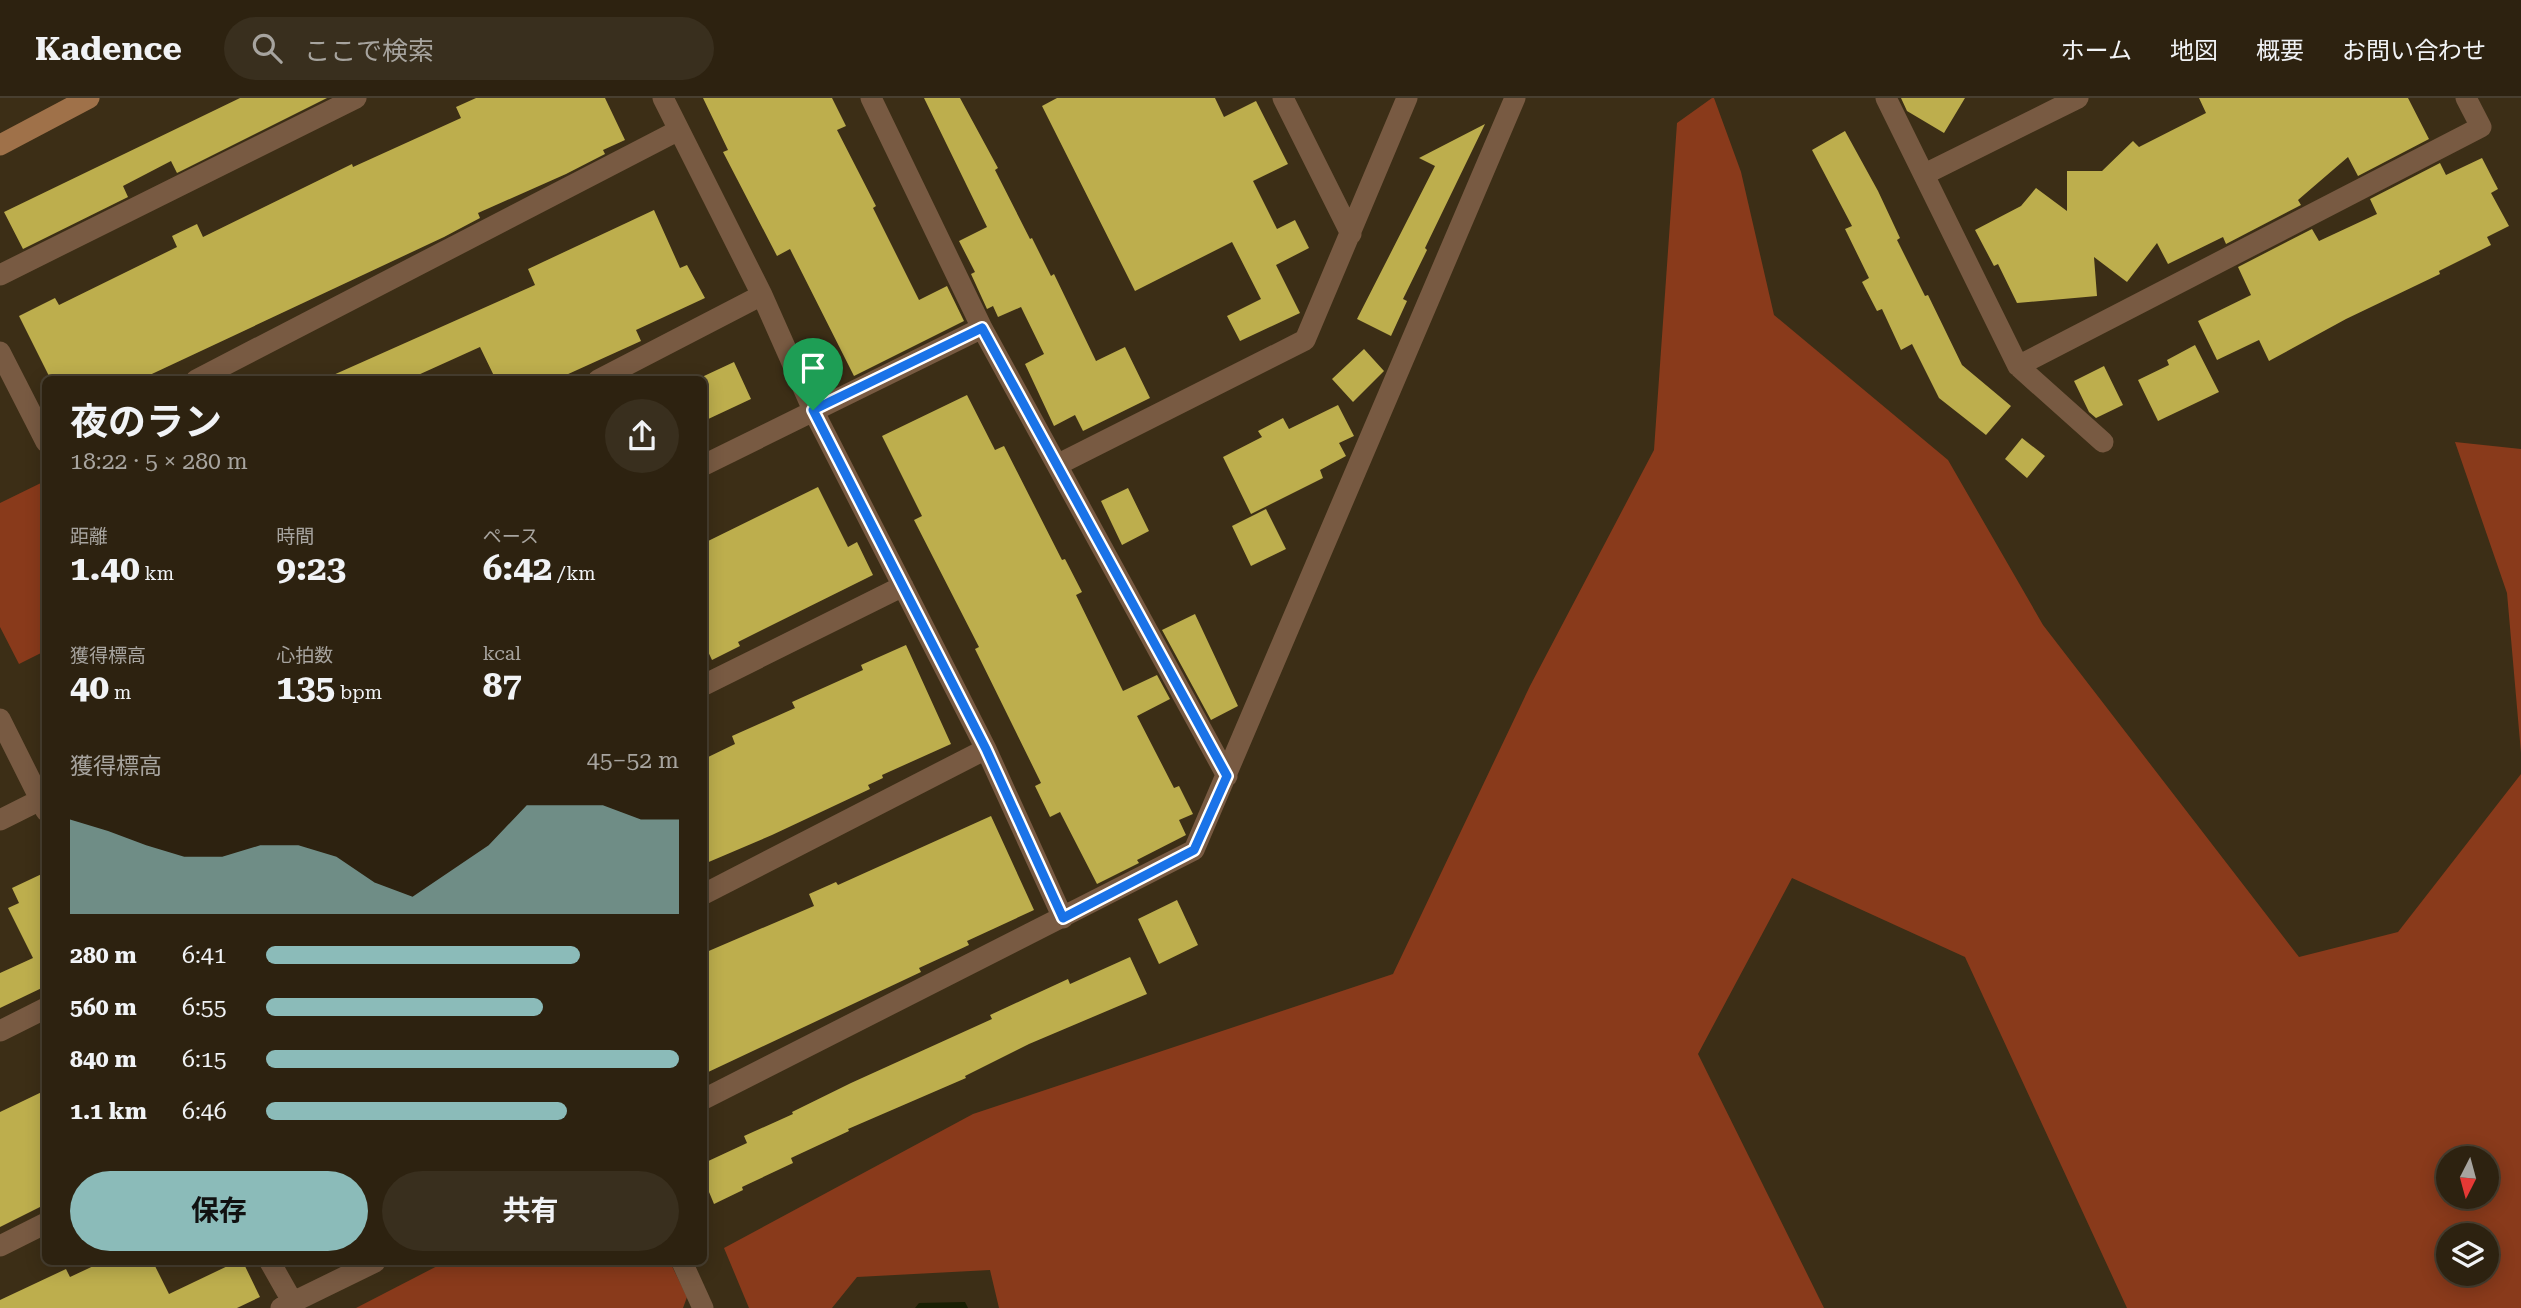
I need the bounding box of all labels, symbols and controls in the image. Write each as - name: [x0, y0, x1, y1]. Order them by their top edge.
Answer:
- search box: [224, 17, 714, 80]
- text: Kadence: [35, 29, 182, 68]
- icon: search: [248, 29, 286, 67]
- text: ここで検索: [304, 36, 434, 66]
- text: ホーム: [2061, 37, 2132, 65]
- text: 地図: [2170, 37, 2218, 65]
- text: 概要: [2256, 37, 2304, 65]
- text: お問い合わせ: [2342, 37, 2486, 65]
- pin: [783, 338, 843, 410]
- icon: arrive: [794, 349, 832, 387]
- button: share: [605, 399, 679, 473]
- text: 夜のラン: [70, 400, 222, 444]
- text: 18:22 · 5 × 280 m: [70, 448, 248, 475]
- text: 距離: [70, 525, 108, 548]
- text: 時間: [276, 525, 314, 548]
- text: ペース: [483, 525, 539, 548]
- text: 1.40: [70, 548, 140, 589]
- text: 9:23: [276, 548, 346, 589]
- text: 6:42: [483, 548, 552, 589]
- text: km: [140, 562, 174, 585]
- text: /km: [552, 562, 596, 585]
- text: kcal: [483, 642, 521, 665]
- text: 獲得標高: [70, 644, 146, 667]
- text: 心拍数: [276, 644, 333, 667]
- text: 87: [483, 665, 522, 706]
- text: 40: [70, 667, 109, 708]
- text: 135: [276, 667, 335, 708]
- text: m: [109, 681, 131, 704]
- text: bpm: [335, 681, 382, 704]
- text: 45–52 m: [587, 747, 679, 774]
- text: 獲得標高: [70, 753, 162, 780]
- text: 280 m: [70, 942, 137, 969]
- text: 6:41: [182, 942, 227, 969]
- text: 560 m: [70, 994, 137, 1021]
- text: 6:55: [182, 994, 227, 1021]
- text: 840 m: [70, 1046, 137, 1073]
- text: 6:15: [182, 1046, 227, 1073]
- text: 1.1 km: [70, 1098, 147, 1125]
- text: 6:46: [182, 1098, 227, 1125]
- north arrow: [2436, 1146, 2499, 1209]
- map controls: [2436, 1146, 2499, 1286]
- button: 保存: [70, 1171, 368, 1251]
- button: 共有: [382, 1171, 679, 1251]
- button: layers: [2436, 1223, 2499, 1286]

